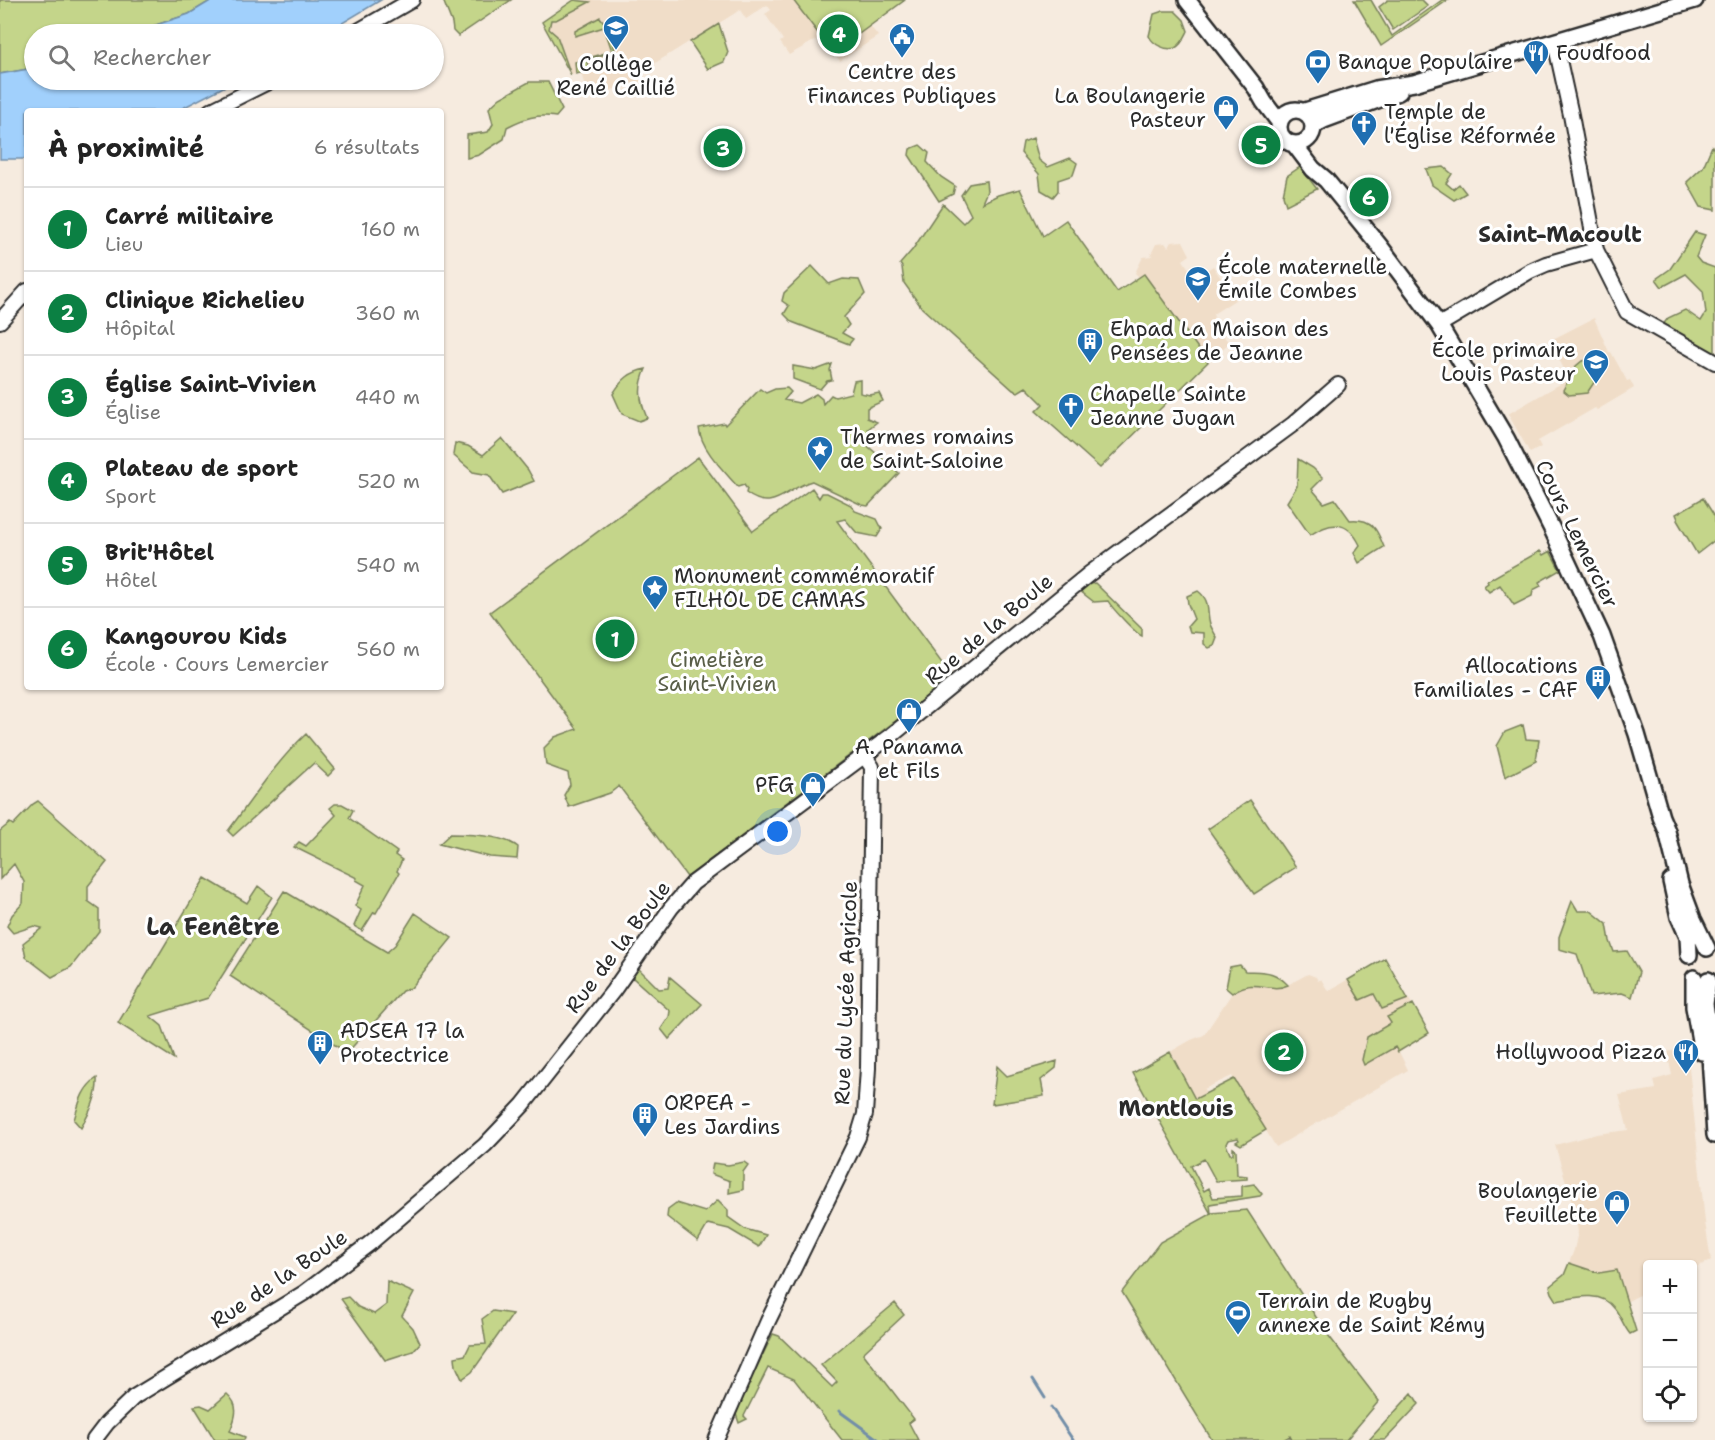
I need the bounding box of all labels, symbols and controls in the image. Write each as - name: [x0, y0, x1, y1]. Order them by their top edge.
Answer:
- pin: 4: [820, 12, 858, 57]
- school or university icon: Collège René Caillié: [601, 13, 631, 51]
- public building icon: Centre des Finances Publiques: [887, 21, 917, 59]
- search box: [24, 24, 444, 90]
- restaurant icon: Foudfood: [1521, 38, 1551, 76]
- place label: Foudfood: [1556, 39, 1650, 67]
- icon: search: [45, 41, 78, 74]
- text: Rechercher: [93, 43, 212, 72]
- bank icon: Banque Populaire: [1303, 47, 1333, 85]
- place label: Banque Populaire: [1338, 48, 1513, 76]
- place label: Collège René Caillié: [557, 50, 675, 102]
- place label: Centre des Finances Publiques: [807, 58, 997, 110]
- place label: La Boulangerie Pasteur: [1054, 82, 1206, 134]
- shop icon: La Boulangerie Pasteur: [1211, 93, 1241, 131]
- place label: Temple de l'Église Réformée: [1384, 98, 1556, 150]
- church icon: Temple de l'Église Réformée: [1349, 109, 1379, 147]
- pin: 5: [1242, 122, 1280, 168]
- pin: 3: [704, 126, 742, 170]
- text: À proximité: [48, 130, 204, 165]
- text: 6 résultats: [314, 134, 420, 160]
- pin: 6: [1350, 174, 1388, 220]
- text: Carré militaire: [105, 202, 274, 231]
- text: 1: [63, 216, 72, 242]
- text: 160 m: [361, 216, 420, 242]
- district label: Saint-Macoult: [1478, 220, 1642, 249]
- text: Lieu: [105, 231, 143, 257]
- place label: École maternelle Émile Combes: [1218, 252, 1387, 305]
- school or university icon: École maternelle Émile Combes: [1183, 264, 1213, 302]
- text: Clinique Richelieu: [105, 286, 305, 315]
- text: 2: [61, 300, 75, 326]
- text: 360 m: [355, 300, 420, 326]
- text: Hôpital: [105, 315, 175, 341]
- place label: Ehpad La Maison des Pensées de Jeanne: [1110, 315, 1329, 367]
- building icon: Ehpad La Maison des Pensées de Jeanne: [1075, 326, 1105, 364]
- place label: École primaire Louis Pasteur: [1432, 335, 1576, 388]
- school or university icon: École primaire Louis Pasteur: [1581, 347, 1611, 385]
- text: Église Saint-Vivien: [105, 370, 316, 399]
- place label: Chapelle Sainte Jeanne Jugan: [1090, 380, 1247, 432]
- text: 3: [61, 384, 75, 410]
- text: 440 m: [355, 384, 420, 410]
- church icon: Chapelle Sainte Jeanne Jugan: [1056, 391, 1086, 429]
- text: Église: [105, 399, 161, 425]
- place label: Thermes romains de Saint-Saloine: [840, 423, 1014, 475]
- place icon: Thermes romains de Saint-Saloine: [805, 434, 835, 472]
- text: Plateau de sport: [105, 454, 298, 483]
- street label: Cours Lemercier: [1529, 455, 1625, 613]
- text: 4: [61, 468, 75, 494]
- text: 520 m: [357, 468, 420, 494]
- text: Sport: [105, 483, 156, 509]
- text: Brit'Hôtel: [105, 538, 214, 567]
- text: 5: [61, 552, 74, 578]
- text: 540 m: [356, 552, 420, 578]
- place label: Monument commémoratif FILHOL DE CAMAS: [674, 562, 935, 614]
- text: Hôtel: [105, 567, 157, 593]
- street label: Rue de la Boule: [919, 567, 1059, 691]
- place icon: Monument commémoratif FILHOL DE CAMAS: [640, 573, 670, 611]
- pin: 1: [596, 616, 634, 662]
- text: Kangourou Kids: [105, 622, 287, 651]
- text: 6: [61, 636, 75, 662]
- text: 560 m: [357, 636, 420, 662]
- park label: Cimetière Saint-Vivien: [657, 646, 777, 698]
- text: École · Cours Lemercier: [105, 651, 329, 677]
- place label: Allocations Familiales - CAF: [1414, 652, 1578, 704]
- building icon: Allocations Familiales - CAF: [1583, 663, 1613, 701]
- shop icon: A. Panama et Fils: [894, 696, 924, 734]
- place label: A. Panama et Fils: [855, 733, 963, 785]
- shop icon: PFG: [798, 770, 828, 808]
- place label: PFG: [755, 771, 794, 799]
- your location: [763, 817, 792, 846]
- street label: Rue de la Boule: [559, 875, 677, 1019]
- street label: Rue du Lycée Agricole: [828, 880, 864, 1106]
- district label: La Fenêtre: [146, 911, 280, 943]
- place label: ADSEA 17 la Protectrice: [340, 1017, 464, 1069]
- building icon: ADSEA 17 la Protectrice: [305, 1028, 335, 1066]
- pin: 2: [1264, 1030, 1304, 1074]
- restaurant icon: Hollywood Pizza: [1671, 1037, 1701, 1075]
- place label: Hollywood Pizza: [1496, 1038, 1666, 1066]
- place label: ORPEA - Les Jardins: [664, 1089, 780, 1141]
- district label: Montlouis: [1118, 1094, 1234, 1123]
- building icon: ORPEA - Les Jardins: [630, 1100, 660, 1138]
- place label: Boulangerie Feuillette: [1478, 1177, 1598, 1229]
- shop icon: Boulangerie Feuillette: [1602, 1188, 1632, 1226]
- street label: Rue de la Boule: [205, 1223, 353, 1335]
- map controls: [1643, 1260, 1697, 1422]
- button: +: [1643, 1260, 1697, 1314]
- place label: Terrain de Rugby annexe de Saint Rémy: [1258, 1287, 1485, 1339]
- sports icon: Terrain de Rugby annexe de Saint Rémy: [1223, 1298, 1253, 1336]
- button: −: [1643, 1314, 1697, 1368]
- button: locate: [1643, 1368, 1697, 1422]

